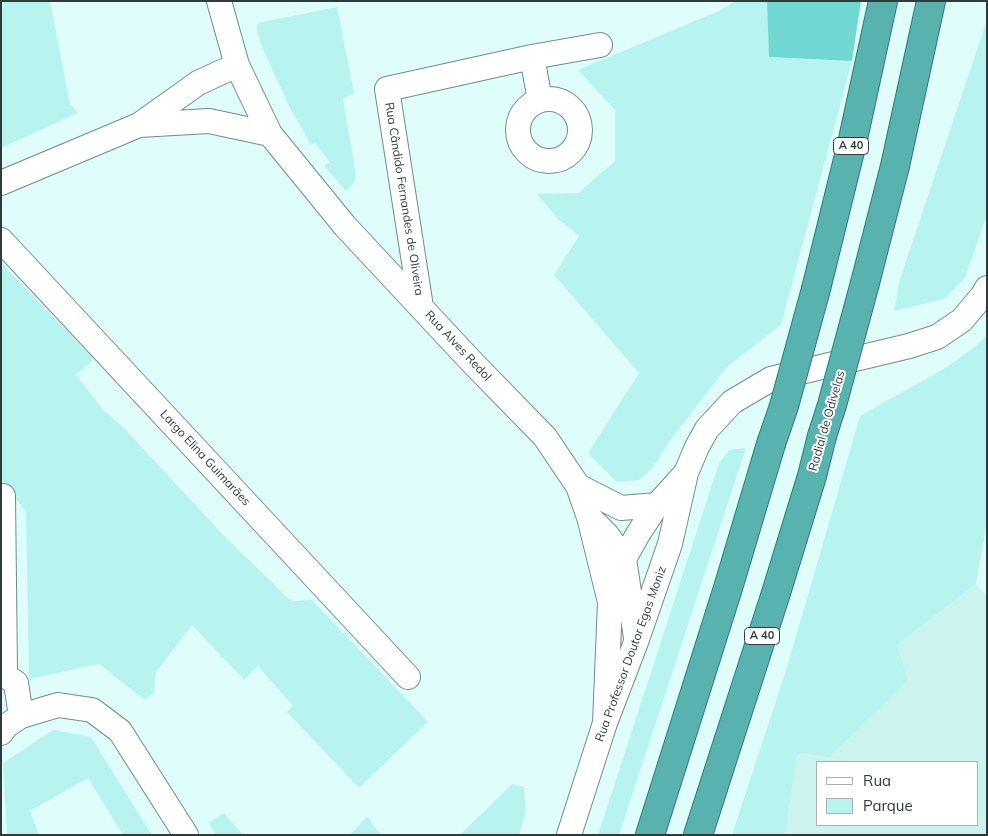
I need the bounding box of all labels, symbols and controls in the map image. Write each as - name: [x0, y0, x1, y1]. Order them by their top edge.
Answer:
- street label: Rua Cândido Fernandes de Oliveira: [382, 101, 426, 297]
- road number: A 40: [834, 138, 868, 154]
- street label: Rua Alves Redol: [422, 308, 494, 384]
- street label: Radial de Odivelas: [806, 369, 848, 473]
- street label: Largo Elina Guimarães: [157, 407, 253, 509]
- street label: Rua Professor Doutor Egas Moniz: [592, 564, 670, 744]
- road number: A 40: [744, 628, 780, 644]
- legend: [816, 761, 978, 826]
- text: Rua: [863, 771, 891, 790]
- text: Parque: [863, 796, 913, 815]

